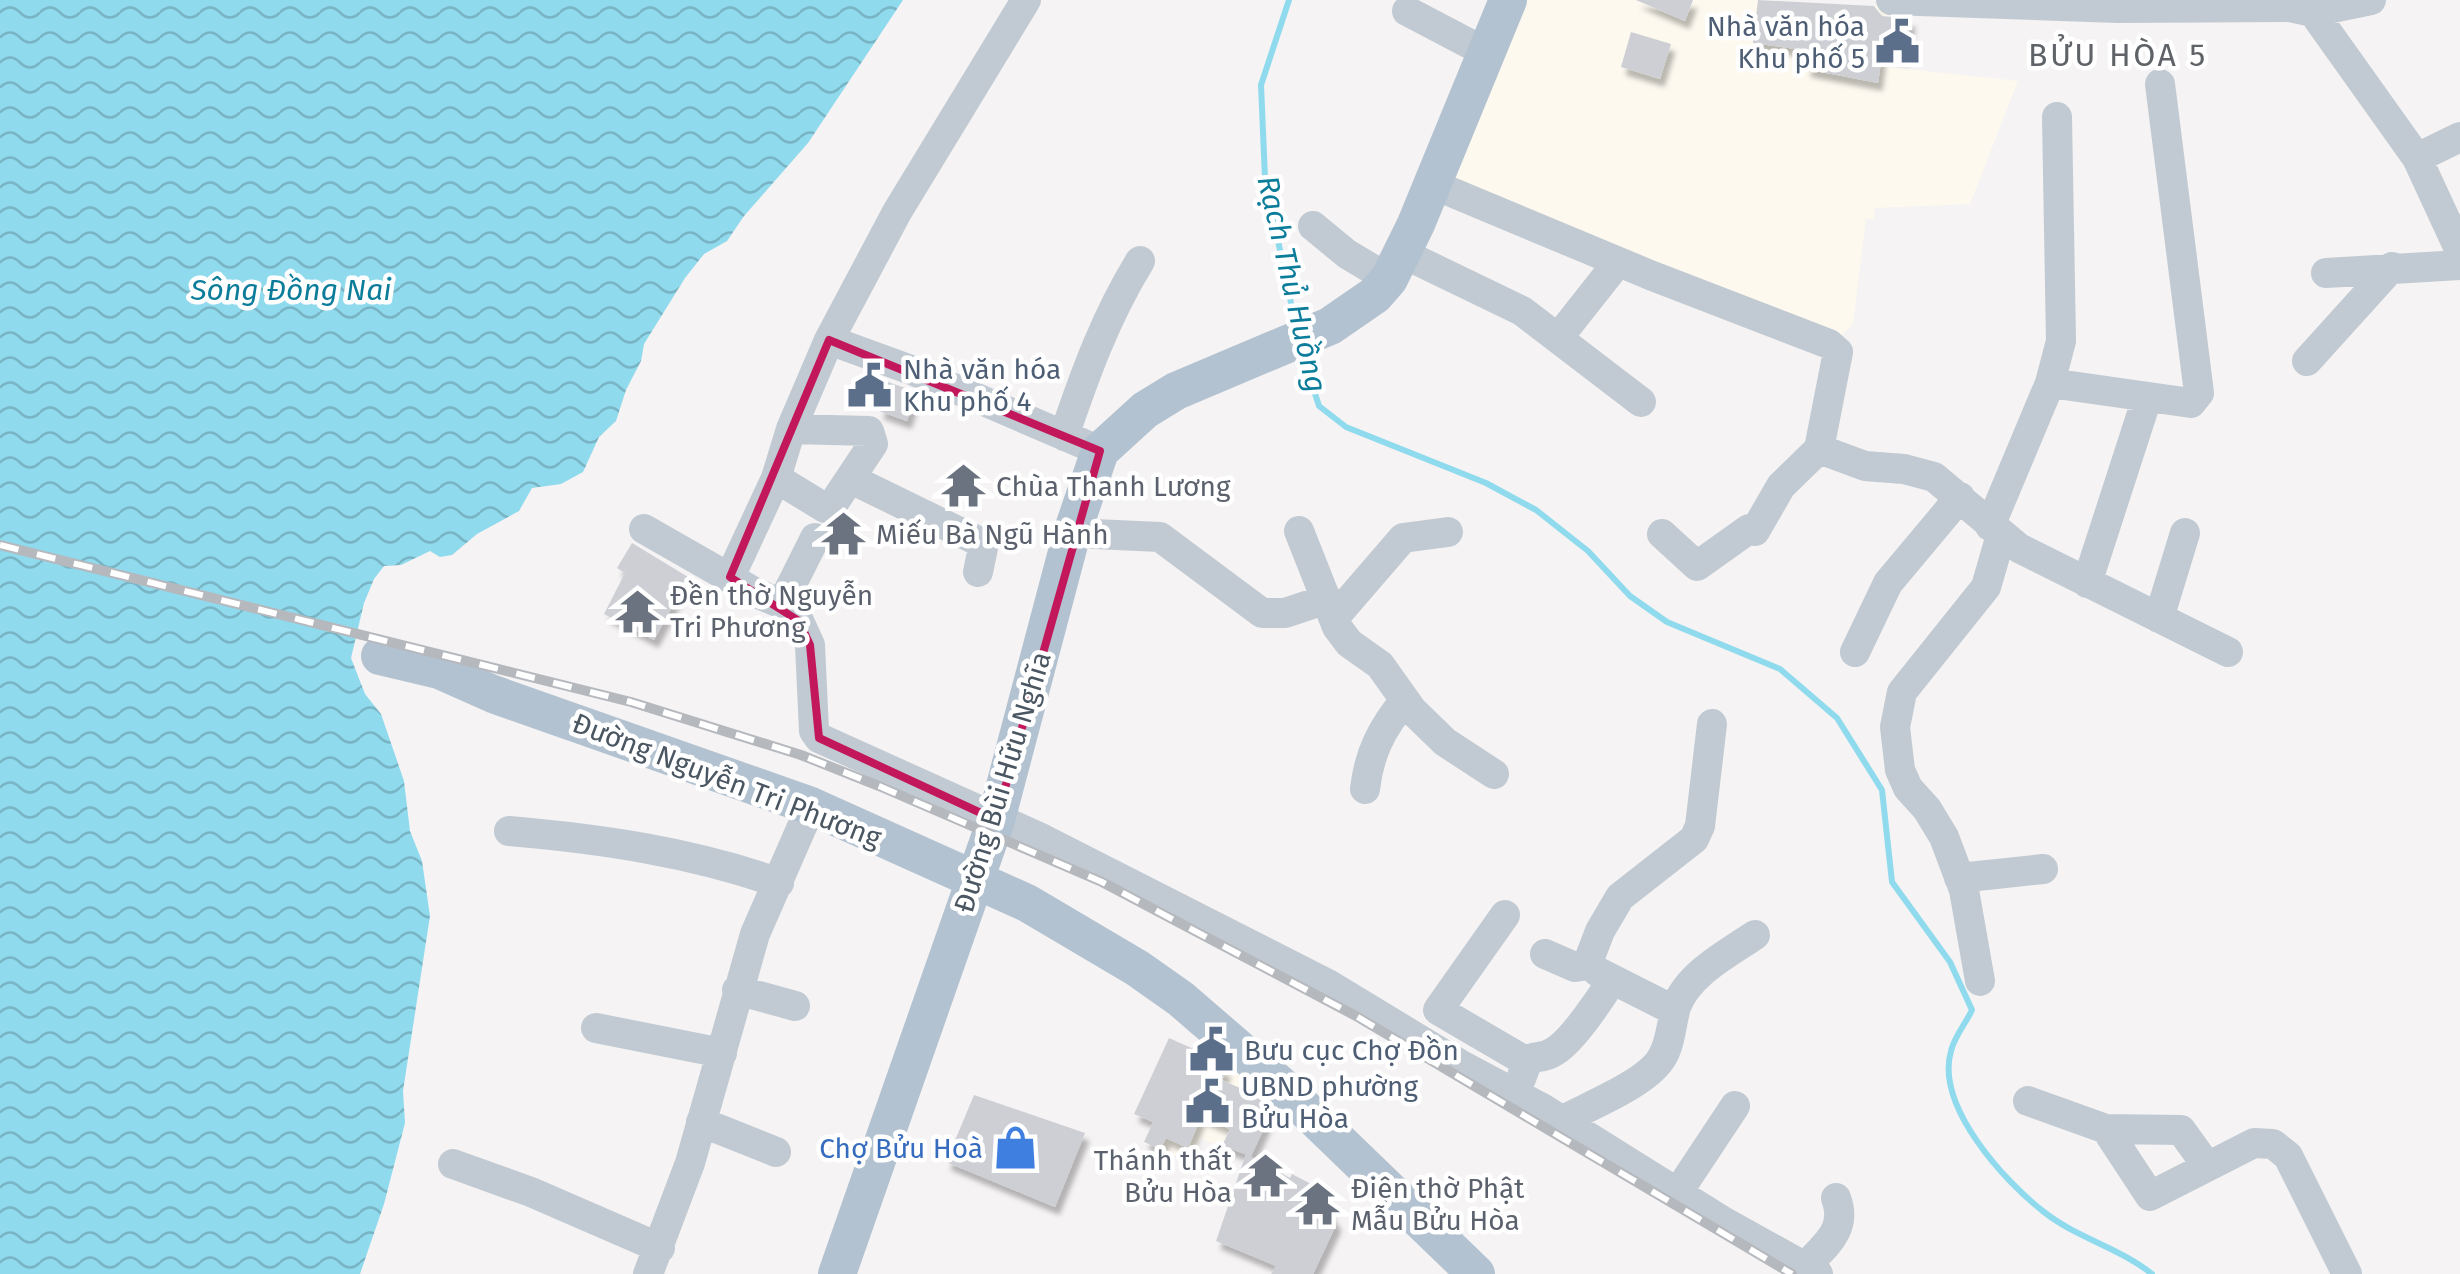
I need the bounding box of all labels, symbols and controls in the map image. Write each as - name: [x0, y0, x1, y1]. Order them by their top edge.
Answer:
- place label: Nhà văn hóa Khu phố 5: [1707, 10, 1865, 75]
- public building icon: Nhà văn hóa Khu phố 5: [1874, 18, 1922, 66]
- district label: BỬU HÒA 5: [2028, 34, 2208, 74]
- water label: Rạch Thủ Huồng: [1250, 172, 1334, 396]
- water label: Sông Đồng Nai: [189, 272, 392, 308]
- place label: Nhà văn hóa Khu phố 4: [903, 353, 1061, 418]
- public building icon: Nhà văn hóa Khu phố 4: [846, 361, 894, 409]
- temple icon: Chùa Thanh Lương: [939, 462, 987, 510]
- place label: Chùa Thanh Lương: [996, 470, 1231, 503]
- temple icon: Miếu Bà Ngũ Hành: [819, 510, 867, 558]
- place label: Miếu Bà Ngũ Hành: [876, 518, 1109, 551]
- place label: Đền thờ Nguyễn Tri Phương: [670, 579, 873, 644]
- temple icon: Đền thờ Nguyễn Tri Phương: [613, 587, 661, 635]
- street label: Đường Bùi Hữu Nghĩa: [947, 648, 1058, 917]
- street label: Đường Nguyễn Tri Phương: [568, 706, 886, 855]
- public building icon: Bưu cục Chợ Đồn: [1187, 1026, 1235, 1074]
- place label: Bưu cục Chợ Đồn: [1244, 1034, 1459, 1067]
- place label: UBND phường Bửu Hòa: [1241, 1070, 1419, 1135]
- public building icon: UBND phường Bửu Hòa: [1184, 1078, 1232, 1126]
- shop icon: Chợ Bửu Hoà: [992, 1124, 1040, 1172]
- place label: Chợ Bửu Hoà: [819, 1132, 983, 1165]
- place label: Thánh thất Bửu Hòa: [1094, 1144, 1233, 1209]
- temple icon: Thánh thất Bửu Hòa: [1241, 1152, 1289, 1200]
- place label: Điện thờ Phật Mẫu Bửu Hòa: [1351, 1172, 1525, 1237]
- temple icon: Điện thờ Phật Mẫu Bửu Hòa: [1294, 1180, 1342, 1228]

